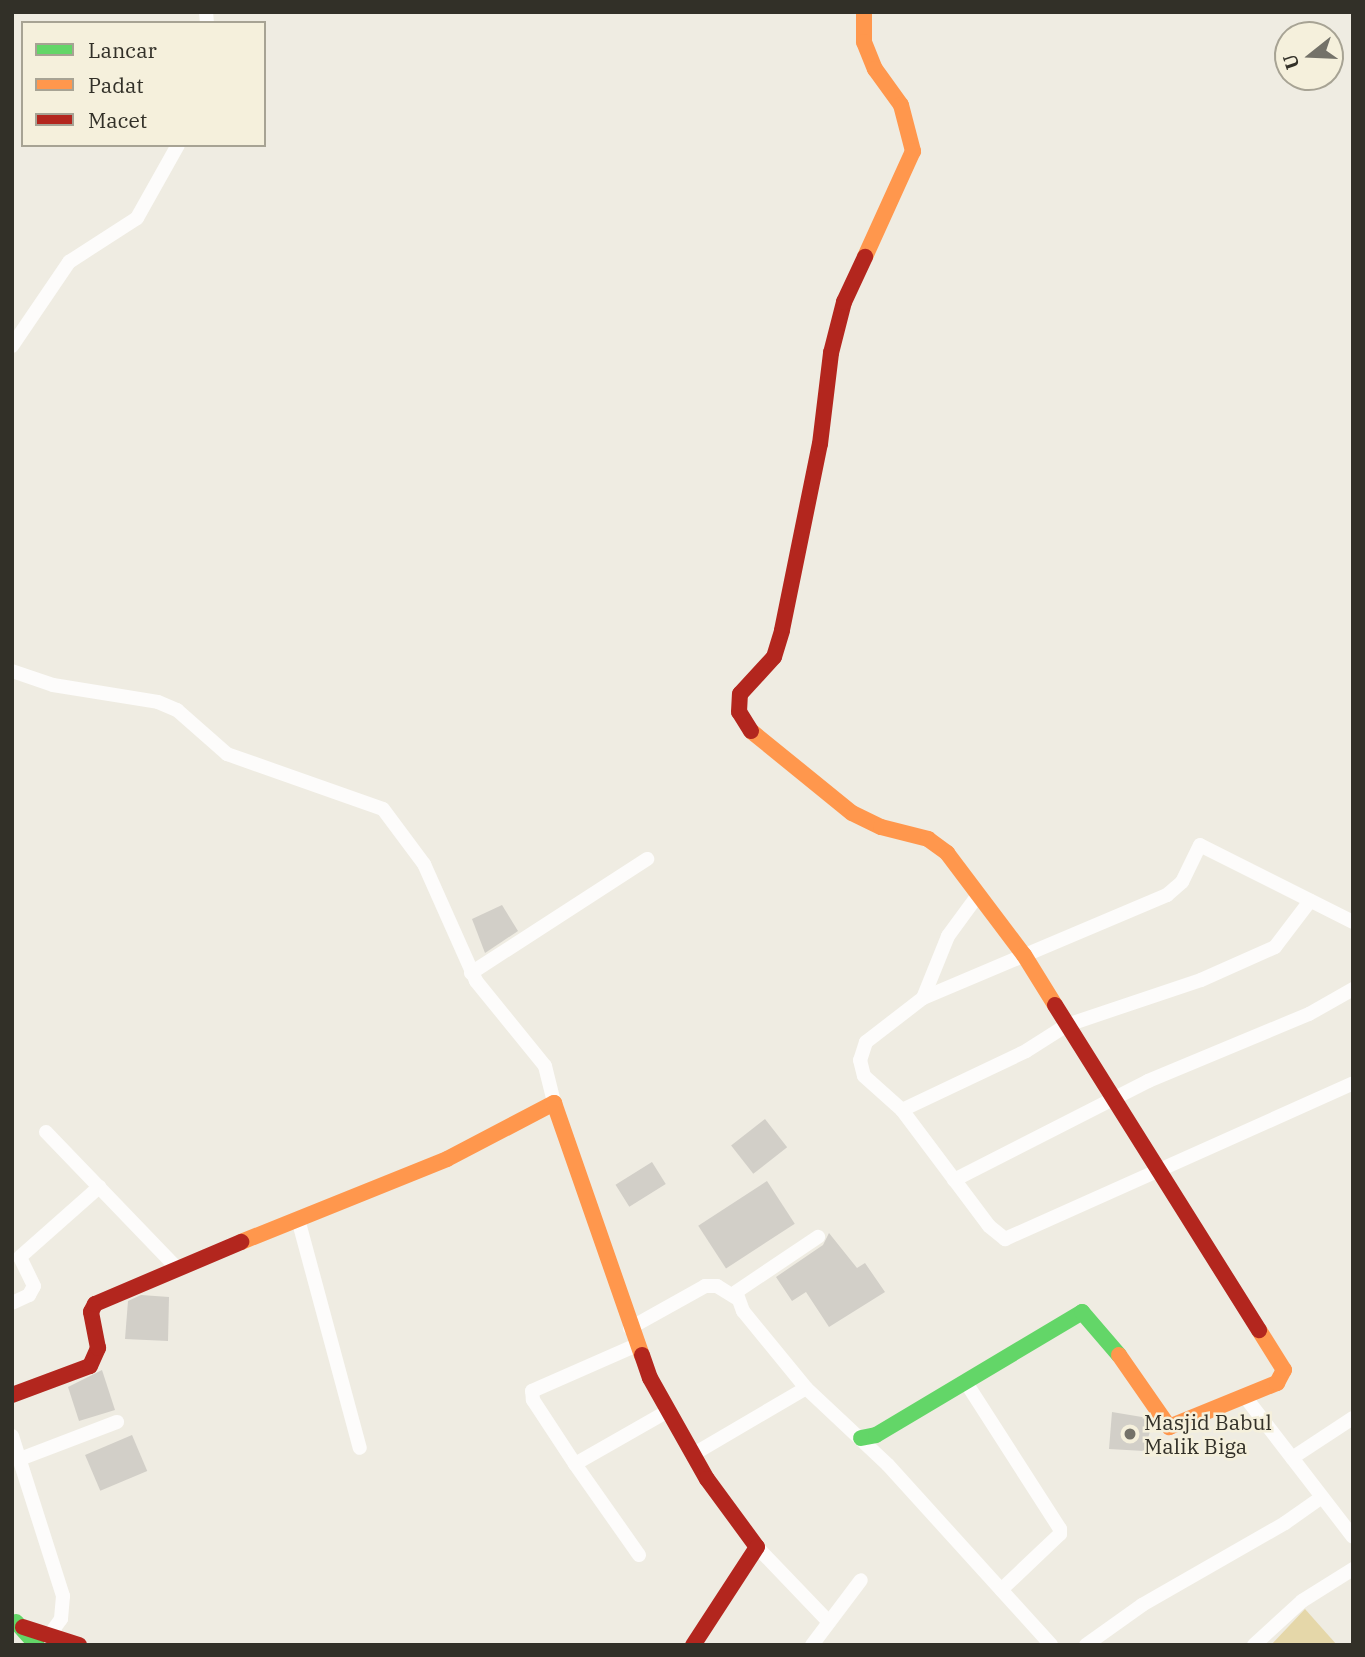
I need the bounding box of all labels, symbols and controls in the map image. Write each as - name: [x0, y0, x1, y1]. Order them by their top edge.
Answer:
- legend: [21, 21, 266, 147]
- north arrow: [1274, 21, 1344, 91]
- text: Lancar: [88, 36, 157, 64]
- text: U: [1277, 51, 1305, 73]
- text: Padat: [88, 71, 144, 99]
- text: Macet: [88, 106, 147, 134]
- place label: Masjid Babul Malik Biga: [1144, 1409, 1272, 1459]
- marker: Masjid Babul Malik Biga: [1122, 1426, 1138, 1442]

